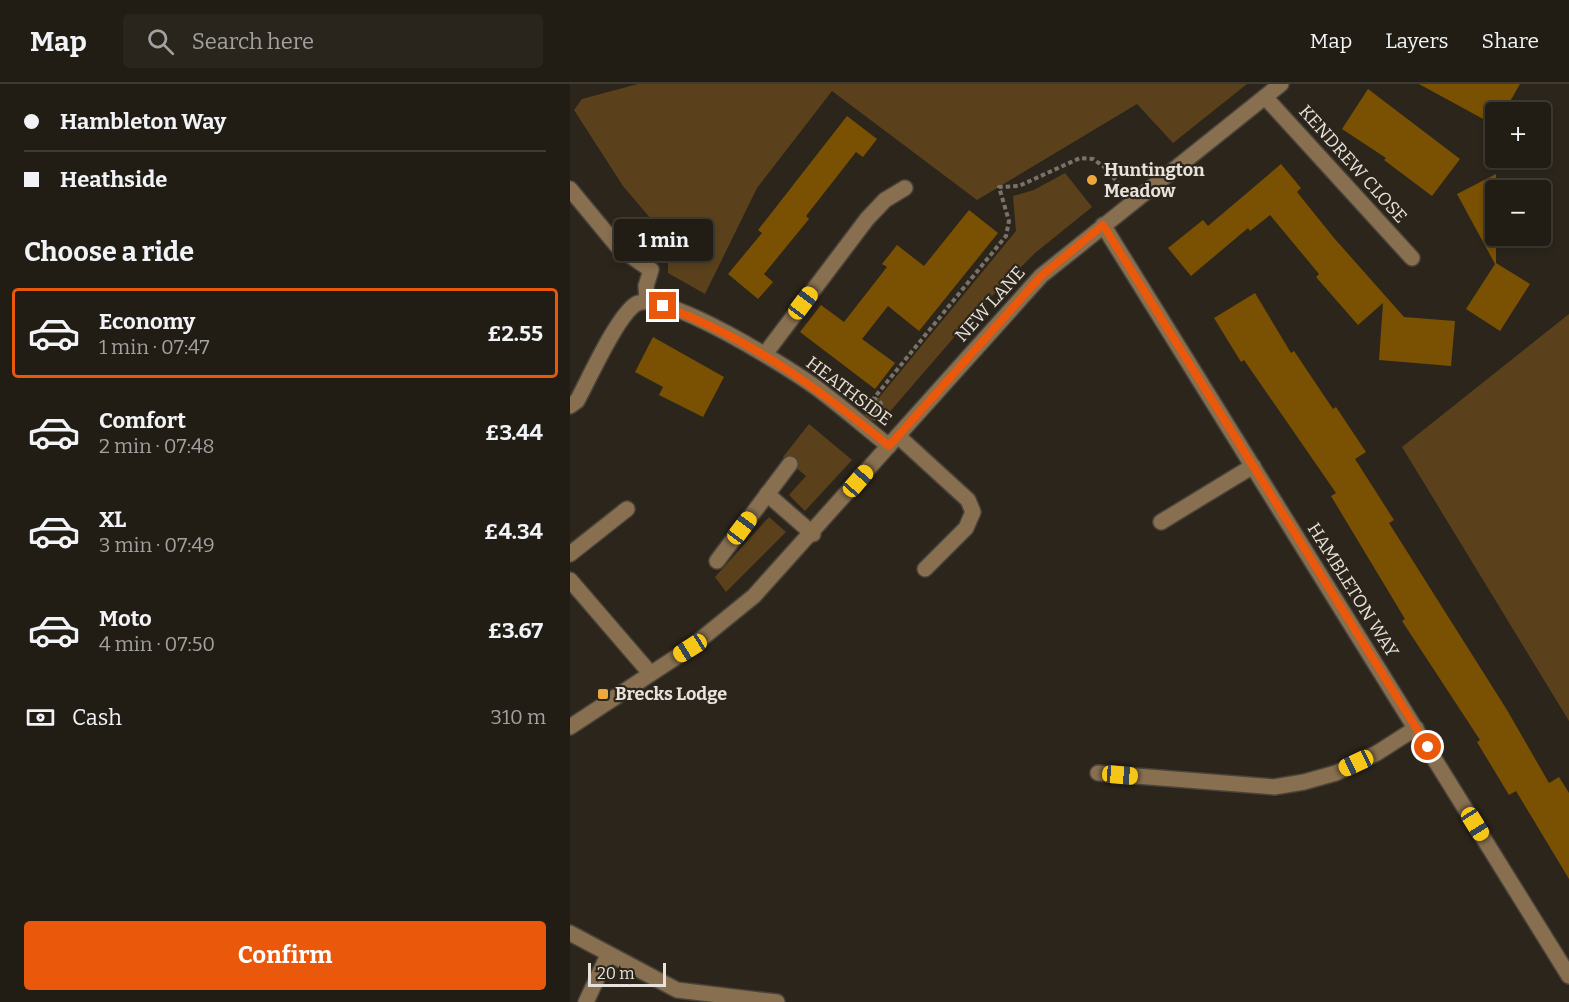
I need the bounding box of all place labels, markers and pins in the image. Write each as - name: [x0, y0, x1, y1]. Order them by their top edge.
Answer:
- place label: Huntington Meadow: [1104, 159, 1205, 202]
- marker: Huntington Meadow: [1085, 173, 1099, 187]
- place label: Brecks Lodge: [615, 683, 727, 705]
- marker: Brecks Lodge: [596, 687, 610, 701]

